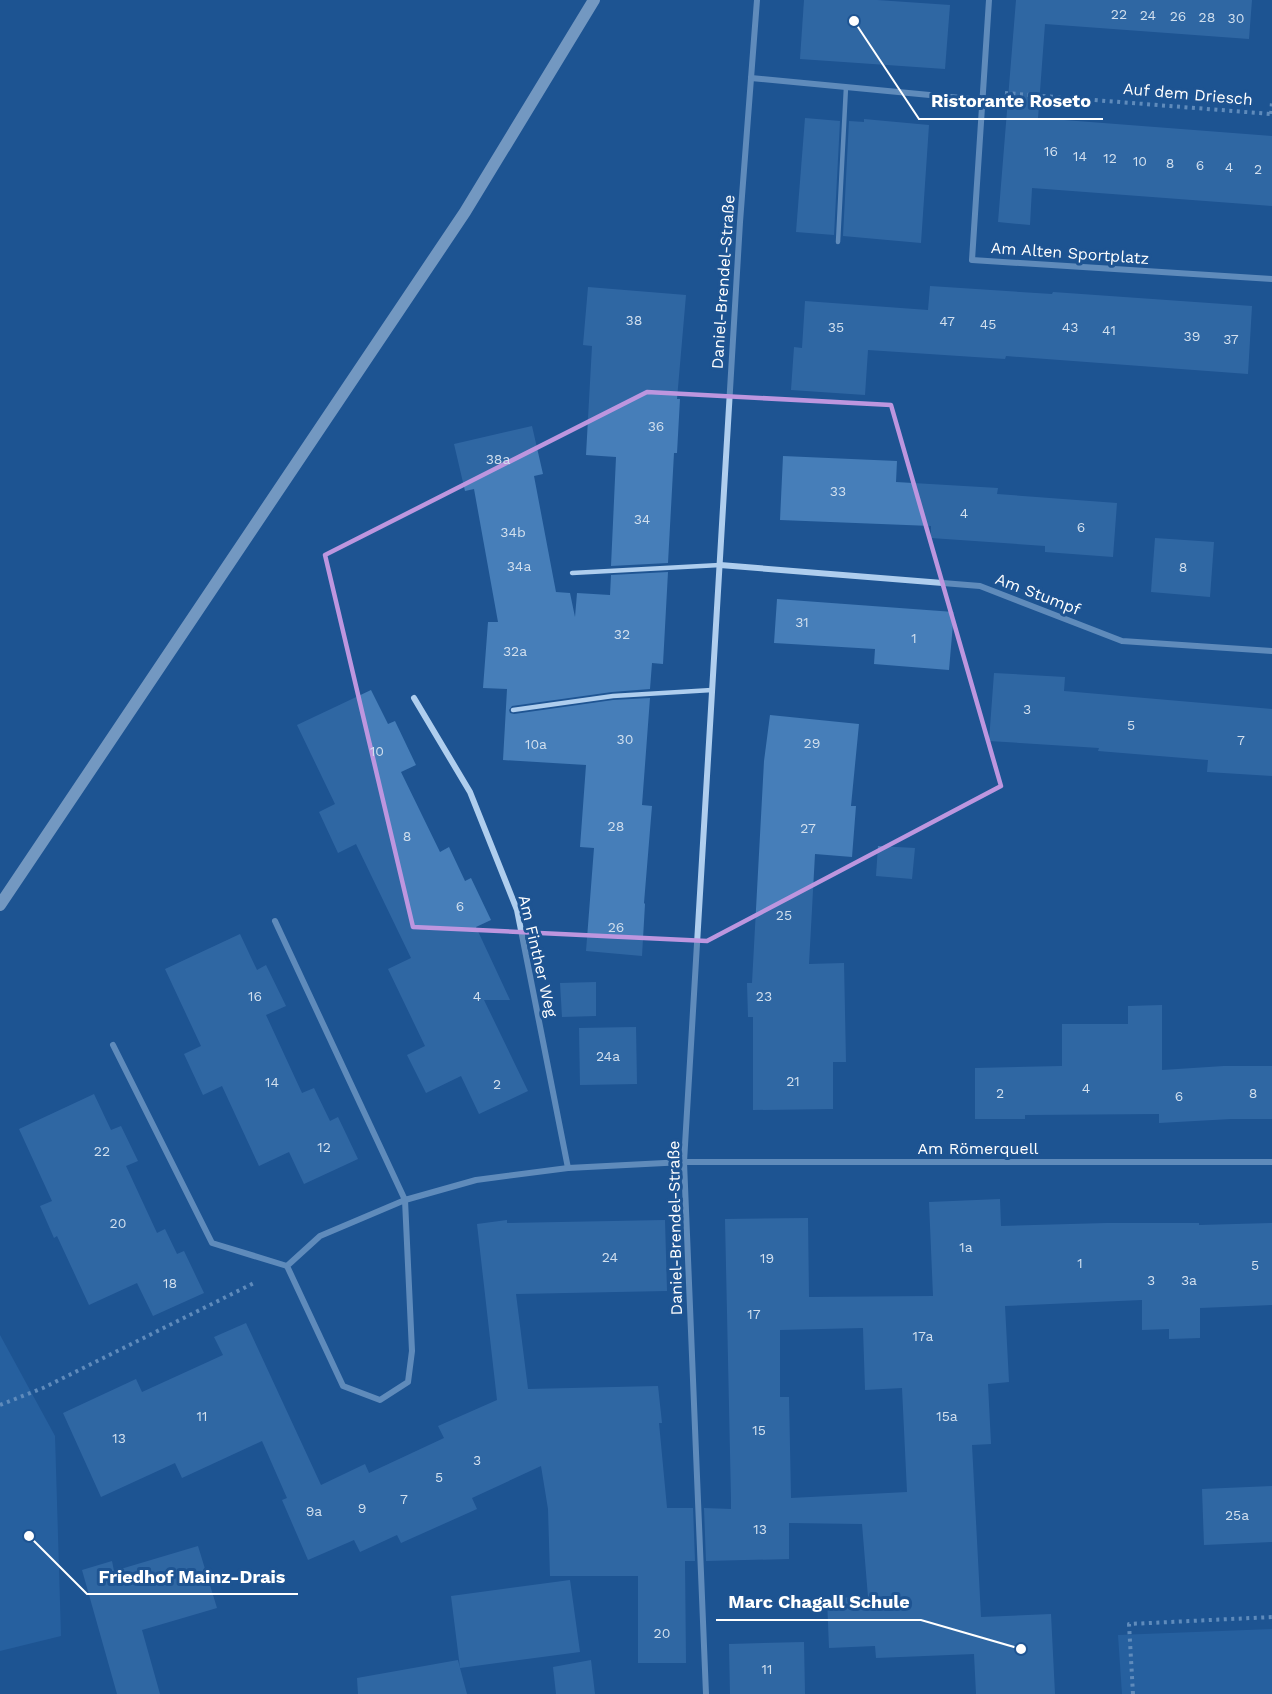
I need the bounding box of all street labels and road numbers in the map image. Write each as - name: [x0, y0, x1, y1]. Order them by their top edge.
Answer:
- street label: Auf dem Driesch: [1122, 79, 1254, 109]
- street label: Daniel-Brendel-Straße: [707, 194, 739, 370]
- street label: Am Alten Sportplatz: [990, 238, 1150, 268]
- street label: Am Stumpf: [993, 569, 1084, 619]
- street label: Am Finther Weg: [515, 893, 561, 1019]
- street label: Am Römerquell: [918, 1139, 1039, 1158]
- street label: Daniel-Brendel-Straße: [664, 1140, 686, 1316]

